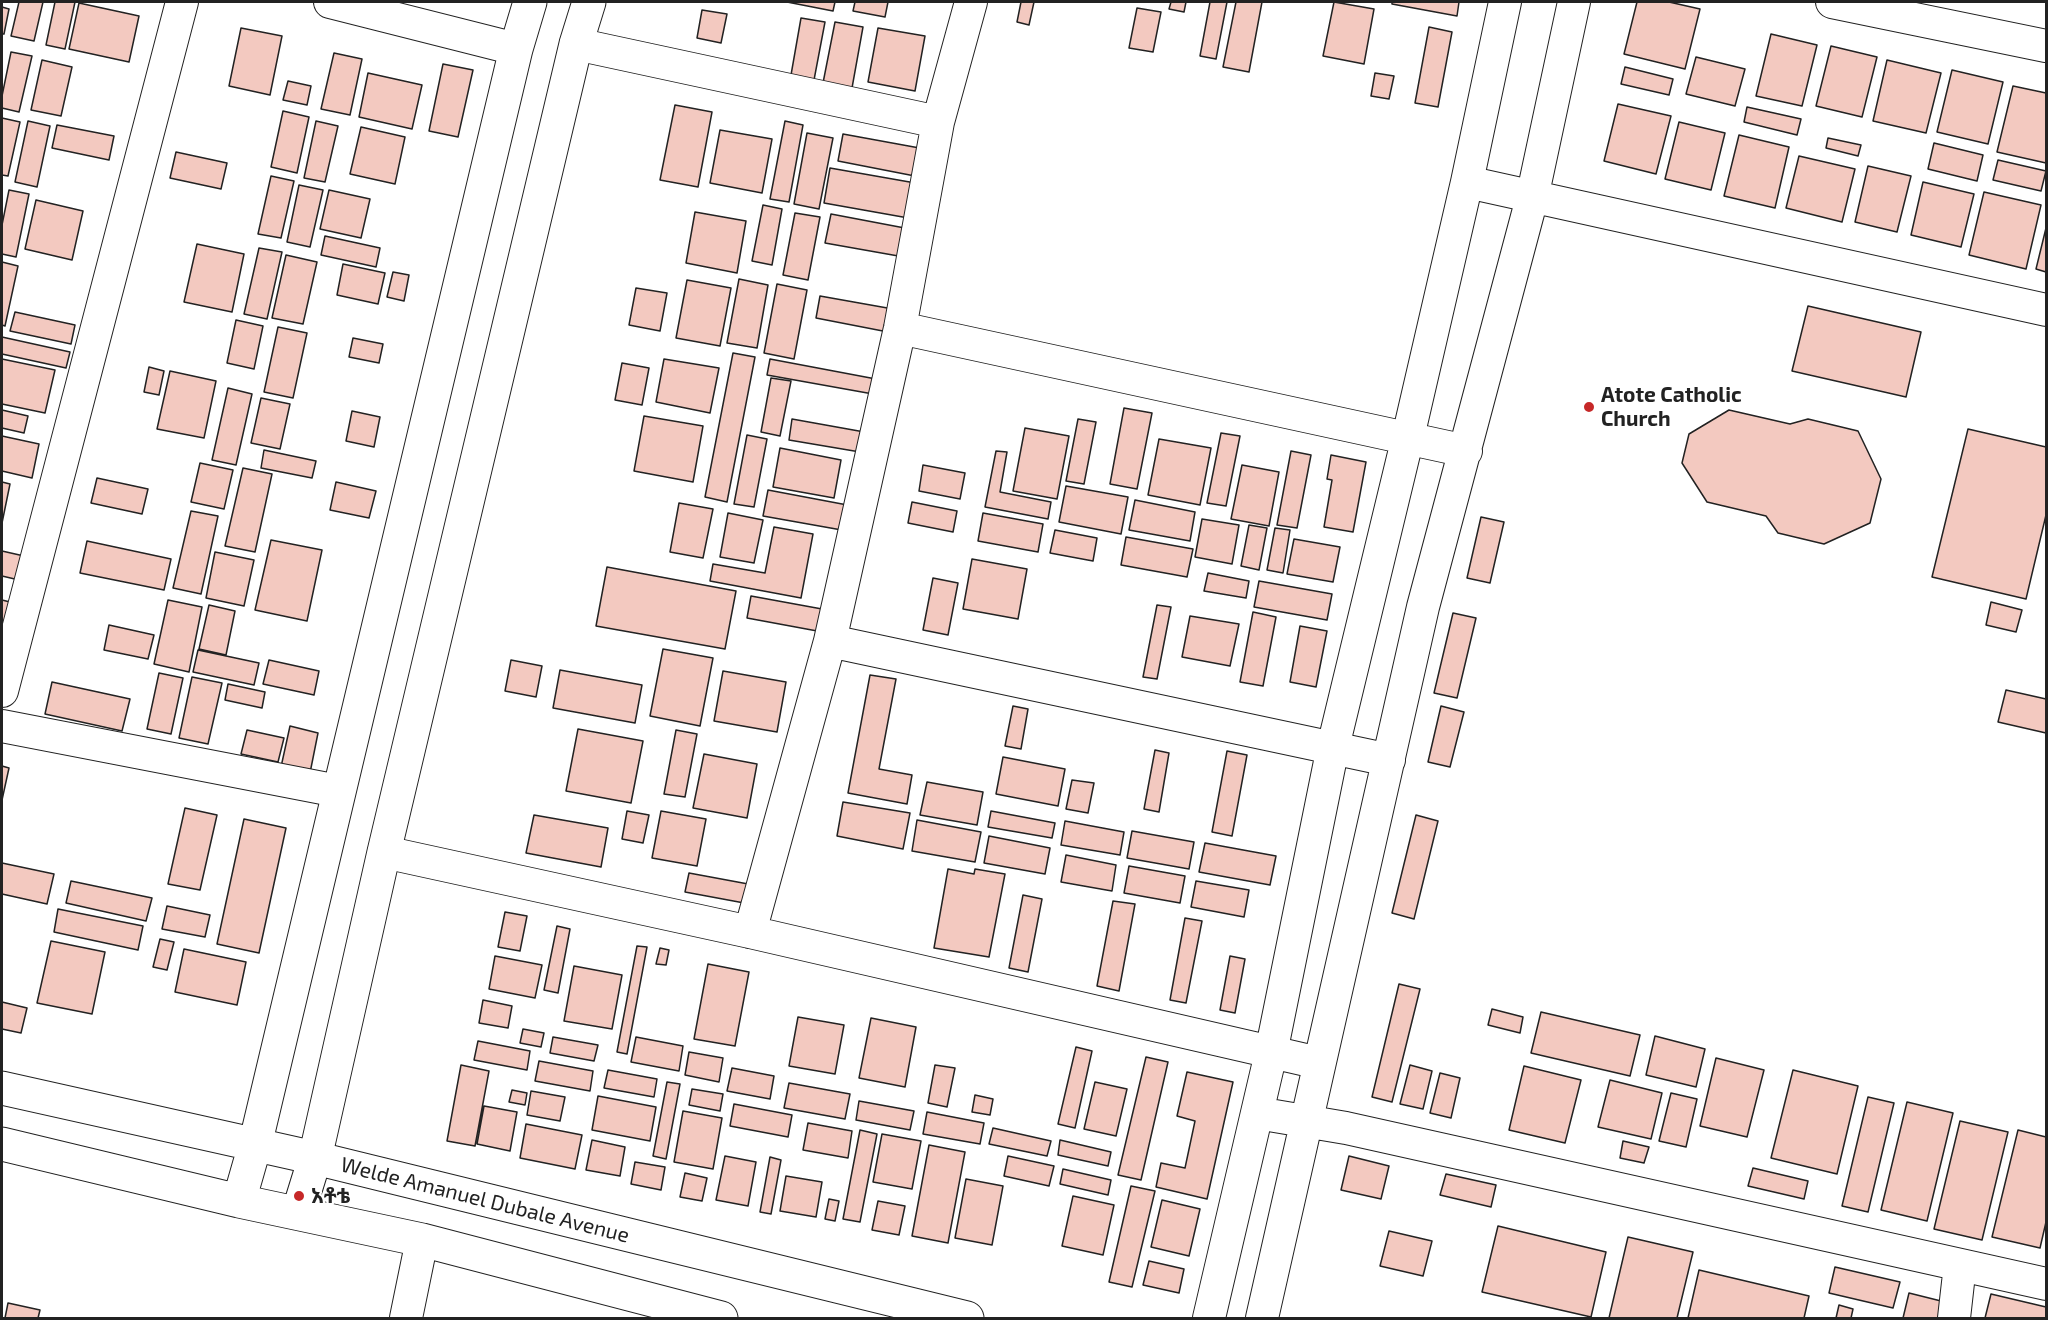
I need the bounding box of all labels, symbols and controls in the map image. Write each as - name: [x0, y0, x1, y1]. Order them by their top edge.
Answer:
- place label: Atote Catholic Church: [1601, 382, 1742, 432]
- marker: Atote Catholic Church: [1582, 400, 1596, 414]
- street label: Welde Amanuel Dubale Avenue: [338, 1152, 632, 1248]
- place label: አቶቴ: [311, 1183, 350, 1209]
- marker: አቶቴ: [292, 1189, 306, 1203]

